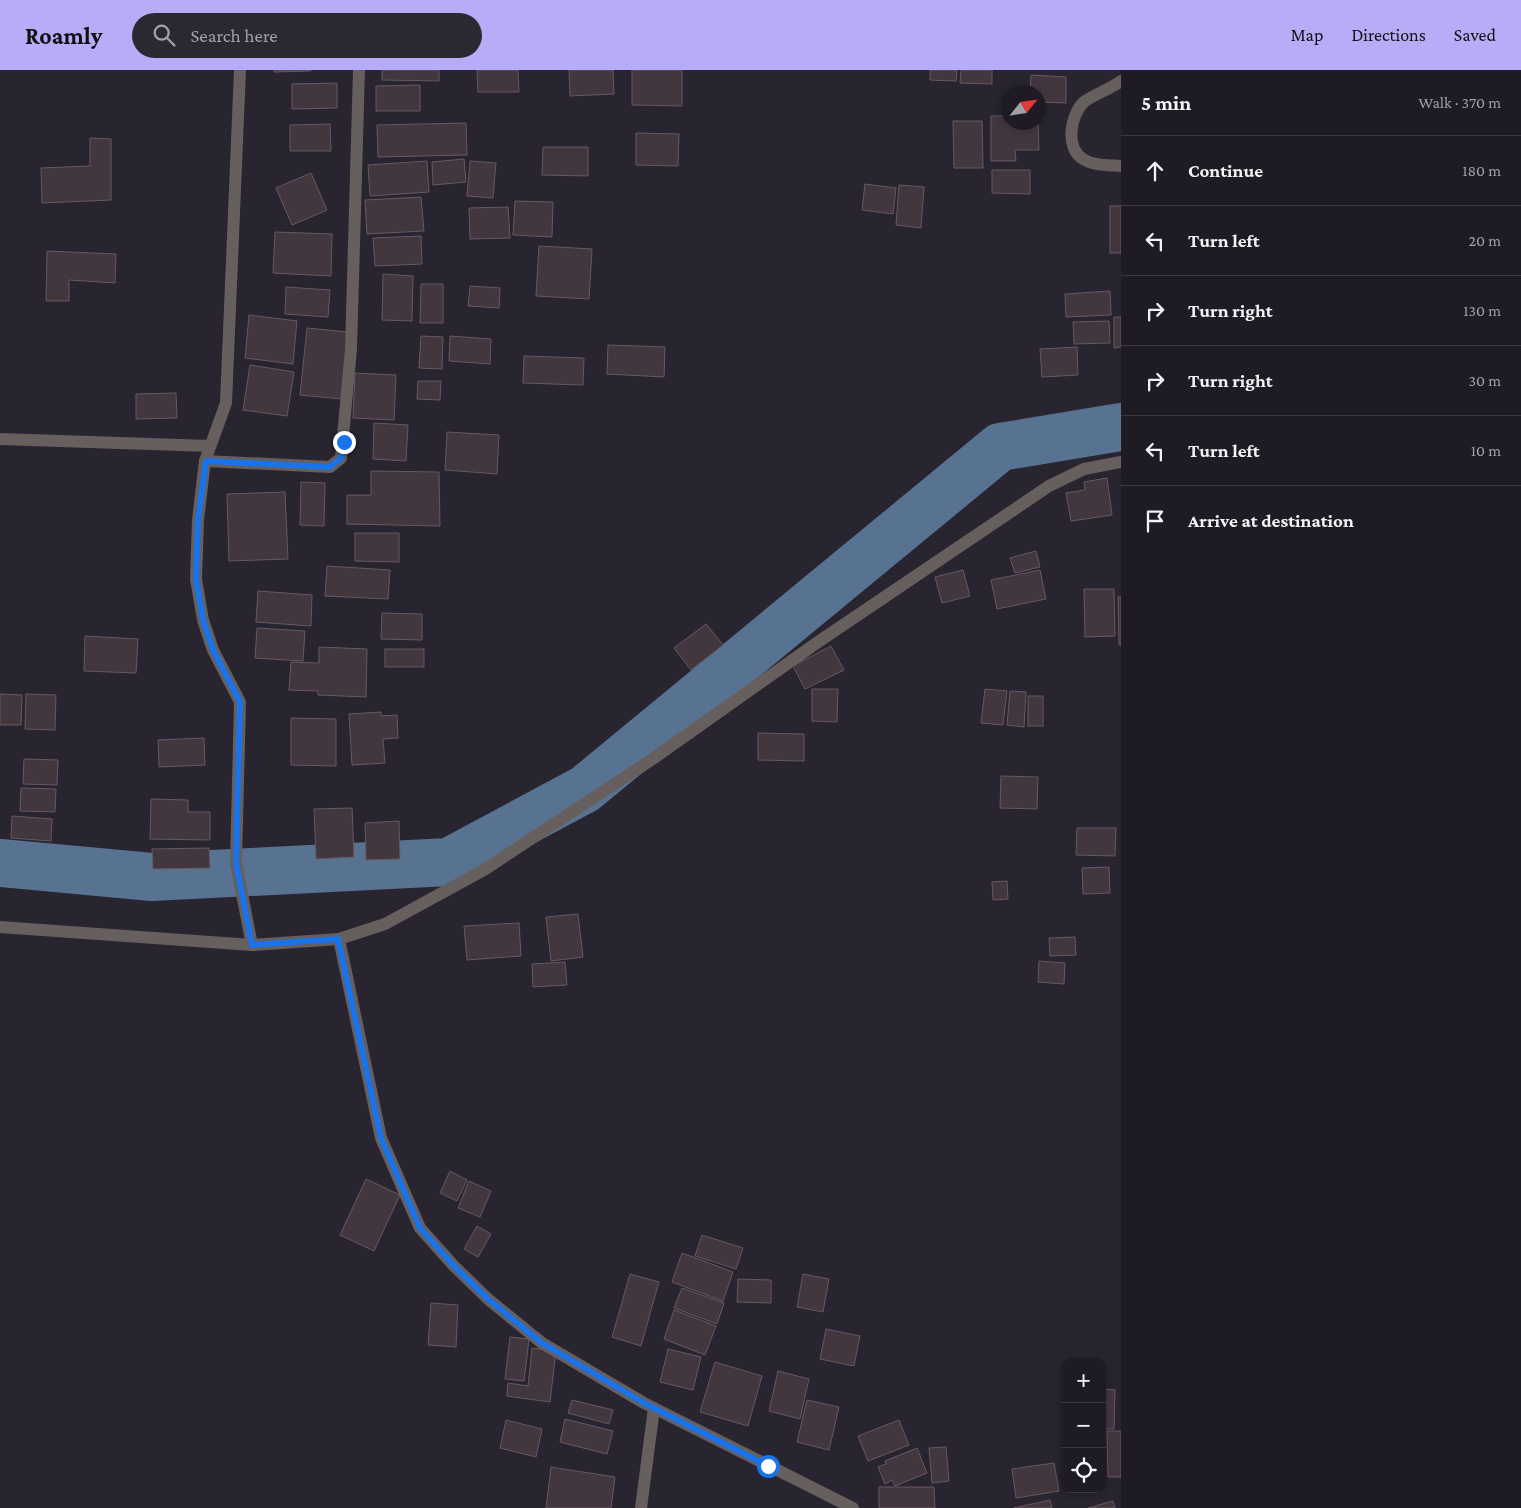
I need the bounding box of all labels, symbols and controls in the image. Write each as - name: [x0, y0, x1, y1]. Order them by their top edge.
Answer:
- search box: [132, 13, 482, 58]
- icon: search: [150, 21, 178, 49]
- text: Roamly: [25, 22, 102, 49]
- text: Search here: [190, 25, 278, 46]
- text: Map: [1291, 25, 1323, 45]
- text: Directions: [1351, 25, 1426, 45]
- text: Saved: [1454, 25, 1496, 45]
- north arrow: [1001, 85, 1046, 130]
- text: 5 min: [1141, 91, 1191, 115]
- text: Walk · 370 m: [1418, 94, 1501, 111]
- icon: ahead: [1141, 157, 1169, 185]
- text: Continue: [1188, 160, 1263, 181]
- text: 180 m: [1462, 162, 1501, 179]
- icon: left: [1141, 227, 1169, 255]
- text: Turn left: [1188, 230, 1260, 251]
- text: 20 m: [1468, 232, 1501, 249]
- icon: right: [1141, 297, 1169, 325]
- text: Turn right: [1188, 300, 1273, 321]
- text: 130 m: [1463, 302, 1501, 319]
- icon: right: [1141, 367, 1169, 395]
- text: Turn right: [1188, 370, 1273, 391]
- text: 30 m: [1469, 372, 1501, 389]
- route end: [333, 431, 356, 454]
- icon: left: [1141, 437, 1169, 465]
- text: Turn left: [1188, 440, 1260, 461]
- text: 10 m: [1471, 442, 1501, 459]
- icon: arrive: [1141, 507, 1169, 535]
- text: Arrive at destination: [1188, 510, 1354, 531]
- map controls: [1061, 1358, 1106, 1493]
- button: +: [1061, 1358, 1106, 1403]
- button: −: [1061, 1403, 1106, 1448]
- button: locate: [1061, 1448, 1106, 1493]
- route start: [757, 1455, 780, 1478]

